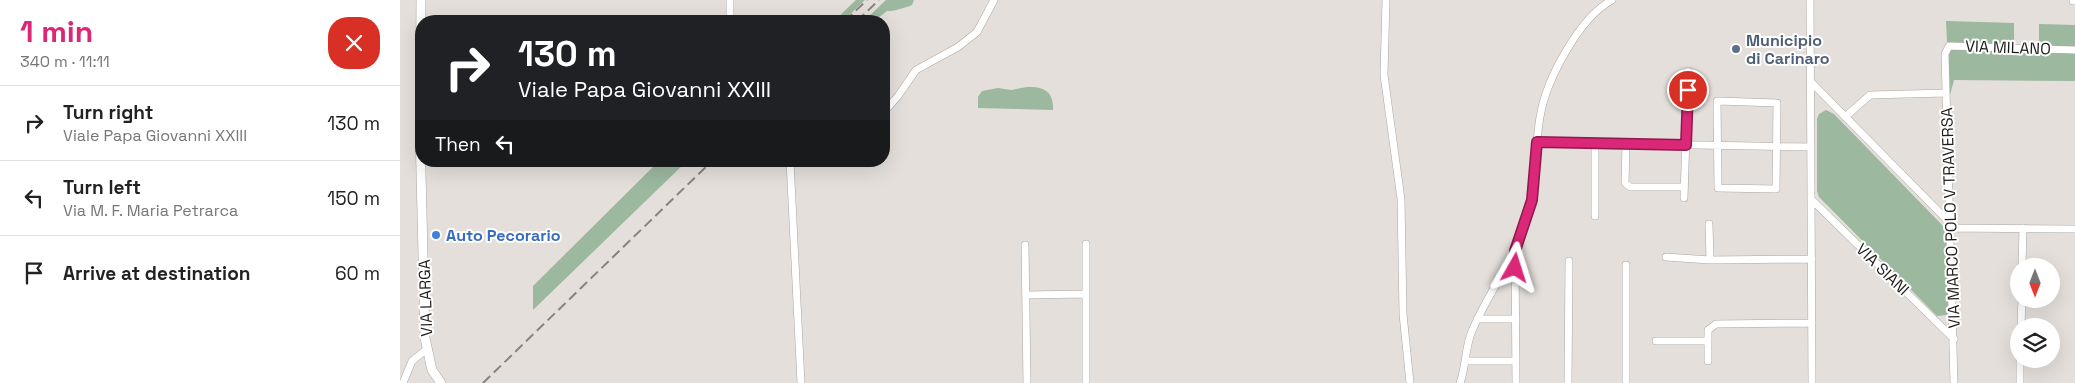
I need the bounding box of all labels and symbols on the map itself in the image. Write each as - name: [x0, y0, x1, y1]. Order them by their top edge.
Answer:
- place label: Municipio di Carinaro: [1746, 30, 1830, 69]
- street label: VIA MILANO: [1965, 36, 2051, 59]
- marker: Municipio di Carinaro: [1730, 43, 1742, 55]
- pin: [1667, 69, 1709, 111]
- street label: VIA MARCO POLO V TRAVERSA: [1936, 107, 1965, 329]
- place label: Auto Pecorario: [446, 225, 561, 246]
- marker: Auto Pecorario: [430, 229, 442, 241]
- street label: VIA SIANI: [1852, 239, 1914, 300]
- position arrow: [1488, 241, 1540, 293]
- north arrow: [2010, 258, 2060, 308]
- street label: VIA LARGA: [414, 259, 437, 337]

